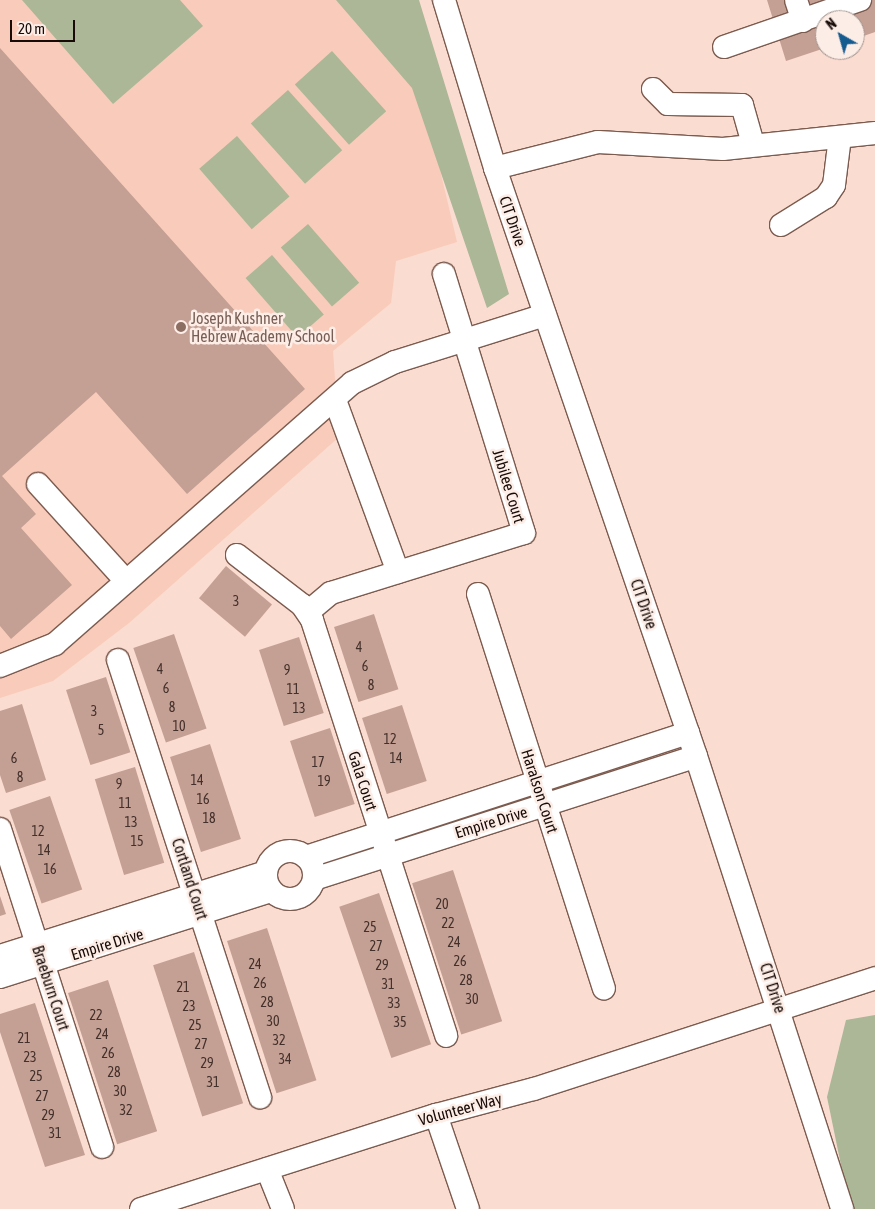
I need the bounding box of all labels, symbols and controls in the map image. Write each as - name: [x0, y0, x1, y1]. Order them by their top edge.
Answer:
- scale bar: [12, 10, 78, 42]
- north arrow: [815, 10, 865, 60]
- text: N: [823, 15, 840, 33]
- text: 20 m: [18, 20, 45, 37]
- street label: CIT Drive: [496, 194, 530, 248]
- place label: Joseph Kushner Hebrew Academy School: [191, 308, 335, 346]
- marker: Joseph Kushner Hebrew Academy School: [175, 321, 187, 333]
- street label: Jubilee Court: [489, 447, 529, 525]
- street label: CIT Drive: [627, 577, 661, 631]
- house number: 3: [233, 593, 239, 609]
- house number: 4: [356, 639, 362, 655]
- house number: 6: [362, 658, 368, 674]
- house number: 4: [157, 661, 163, 677]
- house number: 9: [284, 662, 290, 678]
- house number: 8: [368, 677, 374, 693]
- house number: 6: [163, 680, 169, 696]
- house number: 11: [286, 681, 300, 697]
- house number: 8: [169, 699, 175, 715]
- house number: 13: [292, 700, 306, 716]
- house number: 3: [91, 703, 97, 719]
- house number: 10: [172, 718, 186, 734]
- house number: 5: [98, 722, 104, 738]
- house number: 12: [383, 731, 397, 747]
- street label: Haralson Court: [517, 746, 563, 836]
- street label: Gala Court: [344, 749, 382, 813]
- house number: 6: [11, 750, 17, 766]
- house number: 14: [389, 750, 403, 766]
- house number: 17: [311, 754, 325, 770]
- house number: 8: [17, 769, 23, 785]
- house number: 14: [190, 772, 204, 788]
- house number: 19: [317, 773, 331, 789]
- house number: 9: [116, 776, 122, 792]
- house number: 16: [196, 791, 210, 807]
- house number: 11: [118, 795, 132, 811]
- street label: Empire Drive: [452, 802, 530, 842]
- house number: 18: [202, 810, 216, 826]
- house number: 13: [124, 814, 138, 830]
- house number: 12: [31, 823, 45, 839]
- house number: 15: [130, 833, 144, 849]
- street label: Cortland Court: [168, 836, 212, 922]
- house number: 14: [37, 842, 51, 858]
- house number: 16: [43, 861, 57, 877]
- house number: 20: [435, 896, 449, 912]
- house number: 22: [441, 915, 455, 931]
- house number: 25: [363, 919, 377, 935]
- street label: Empire Drive: [68, 924, 146, 964]
- house number: 24: [447, 934, 461, 950]
- house number: 27: [369, 938, 383, 954]
- street label: Braeburn Court: [28, 943, 74, 1033]
- house number: 26: [453, 953, 467, 969]
- house number: 24: [248, 956, 262, 972]
- house number: 29: [375, 957, 389, 973]
- street label: CIT Drive: [756, 961, 790, 1015]
- house number: 28: [459, 972, 473, 988]
- house number: 26: [253, 975, 267, 991]
- house number: 31: [381, 976, 395, 992]
- house number: 21: [176, 979, 190, 995]
- house number: 30: [465, 991, 479, 1007]
- house number: 28: [260, 994, 274, 1010]
- house number: 33: [387, 995, 401, 1011]
- house number: 23: [182, 998, 196, 1014]
- house number: 22: [89, 1007, 103, 1023]
- house number: 30: [266, 1013, 280, 1029]
- house number: 35: [393, 1014, 407, 1030]
- house number: 25: [188, 1017, 202, 1033]
- house number: 24: [95, 1026, 109, 1042]
- house number: 21: [17, 1030, 31, 1046]
- house number: 32: [272, 1032, 286, 1048]
- house number: 27: [194, 1036, 208, 1052]
- house number: 26: [101, 1045, 115, 1061]
- house number: 23: [23, 1049, 37, 1065]
- house number: 34: [278, 1051, 292, 1067]
- house number: 29: [200, 1055, 214, 1071]
- house number: 28: [107, 1064, 121, 1080]
- house number: 25: [29, 1068, 43, 1084]
- house number: 31: [206, 1074, 220, 1090]
- house number: 30: [113, 1083, 127, 1099]
- house number: 27: [35, 1088, 49, 1104]
- street label: Volunteer Way: [416, 1089, 504, 1129]
- house number: 32: [119, 1102, 133, 1118]
- house number: 29: [41, 1107, 55, 1123]
- house number: 31: [48, 1125, 62, 1141]

